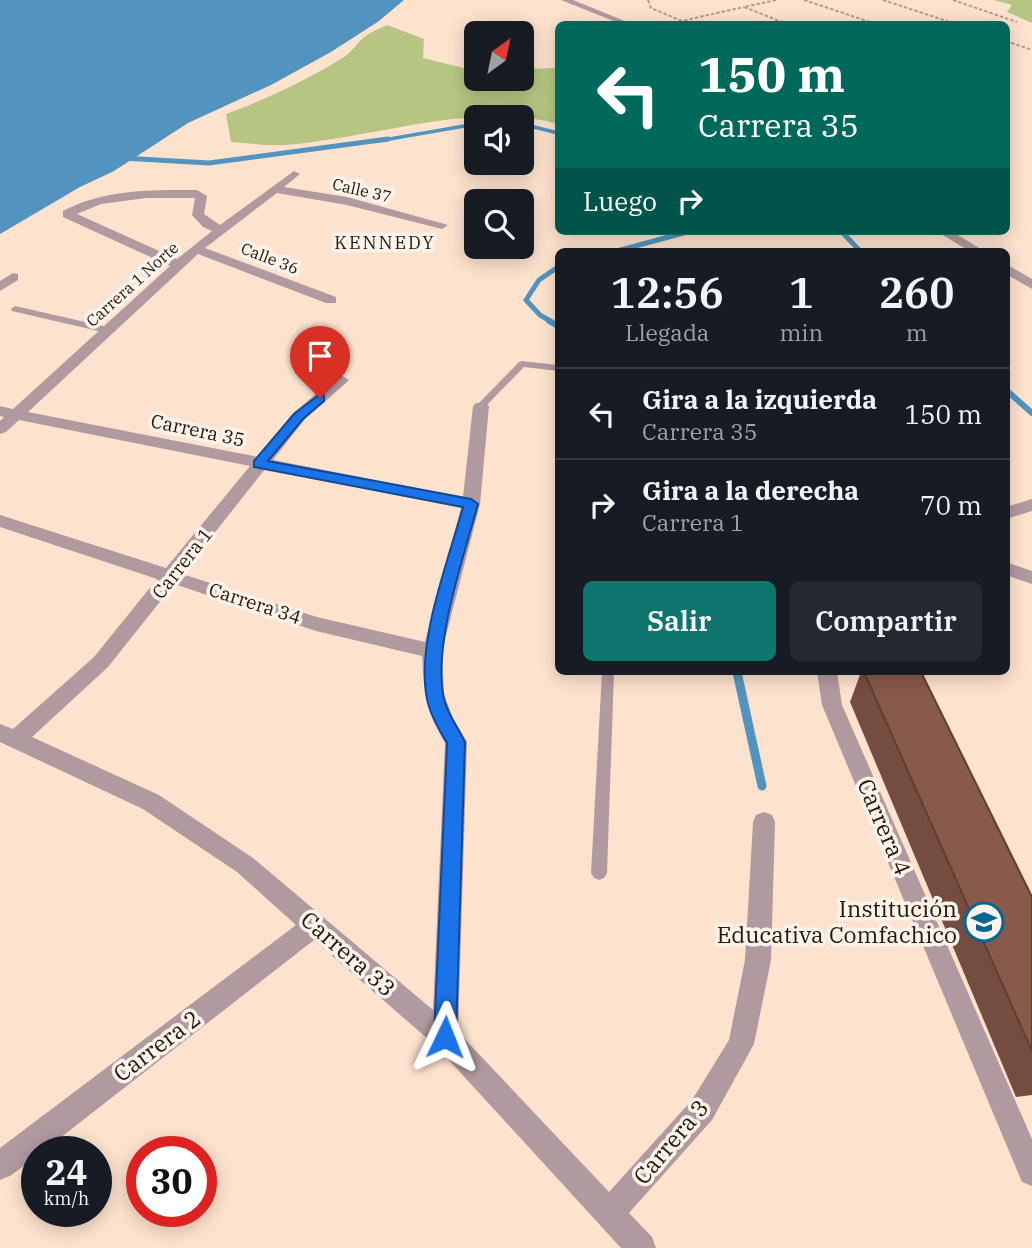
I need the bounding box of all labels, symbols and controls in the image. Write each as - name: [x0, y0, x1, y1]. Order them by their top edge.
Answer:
- north arrow: [464, 21, 534, 91]
- map controls: [464, 21, 534, 259]
- text: 150 m: [698, 42, 845, 105]
- icon: left: [583, 49, 674, 140]
- text: Carrera 35: [698, 104, 859, 146]
- button: sound: [464, 105, 534, 175]
- street label: Calle 37: [330, 174, 394, 206]
- icon: right: [671, 182, 709, 220]
- text: Luego: [583, 184, 657, 218]
- button: search: [464, 189, 534, 259]
- district label: KENNEDY: [334, 231, 436, 254]
- street label: Carrera 1 Norte: [82, 237, 182, 331]
- street label: Calle 36: [238, 238, 302, 278]
- text: 12:56: [611, 265, 724, 320]
- text: 1: [789, 265, 814, 320]
- text: 260: [879, 265, 954, 320]
- text: Llegada: [625, 317, 709, 347]
- text: min: [779, 317, 823, 347]
- text: m: [906, 317, 928, 347]
- pin: [290, 326, 350, 398]
- icon: arrive: [301, 337, 339, 375]
- text: Gira a la izquierda: [642, 382, 877, 416]
- icon: left: [583, 395, 621, 433]
- text: 150 m: [904, 397, 982, 431]
- street label: Carrera 35: [149, 408, 247, 452]
- text: Carrera 35: [642, 416, 758, 446]
- text: Gira a la derecha: [642, 473, 859, 507]
- icon: right: [583, 486, 621, 524]
- text: 70 m: [920, 488, 982, 522]
- text: Carrera 1: [642, 507, 744, 537]
- street label: Carrera 1: [147, 522, 217, 604]
- street label: Carrera 34: [206, 577, 304, 629]
- button: Salir: [583, 581, 776, 661]
- button: Compartir: [790, 581, 982, 661]
- street label: Carrera 4: [851, 774, 919, 879]
- place label: Institución Educativa Comfachico: [717, 893, 957, 949]
- school or university icon: Institución Educativa Comfachico: [963, 901, 1005, 943]
- street label: Carrera 33: [295, 904, 402, 1003]
- position arrow: [408, 1000, 482, 1074]
- street label: Carrera 2: [107, 1003, 206, 1088]
- street label: Carrera 3: [626, 1093, 714, 1190]
- speed limit sign: 30: [126, 1136, 217, 1227]
- text: 24: [45, 1149, 88, 1195]
- text: km/h: [44, 1187, 89, 1210]

